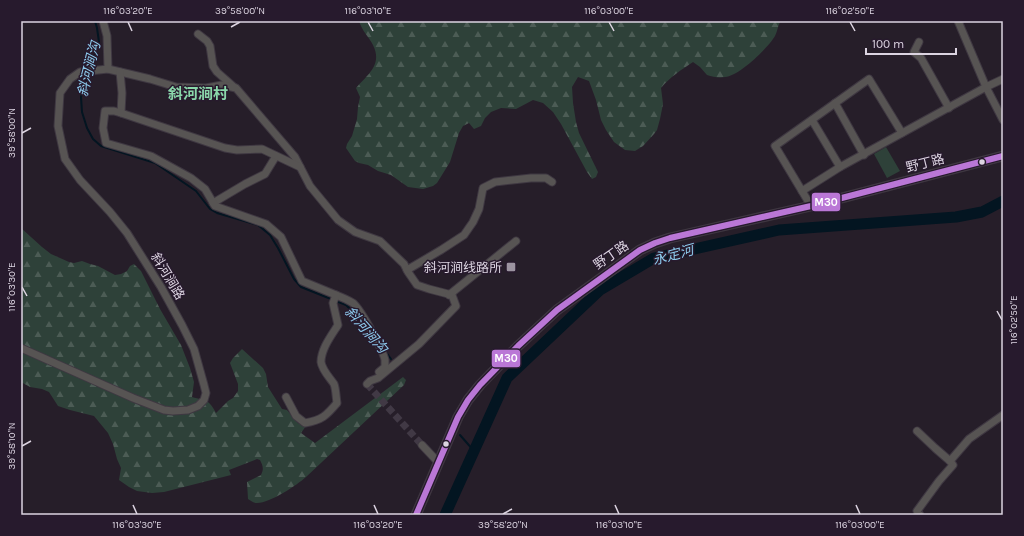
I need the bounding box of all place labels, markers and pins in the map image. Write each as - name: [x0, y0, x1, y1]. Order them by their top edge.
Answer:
- unlabelled marker: [977, 157, 987, 167]
- place label: 斜河涧线路所: [424, 260, 502, 275]
- marker: 斜河涧线路所: [505, 261, 517, 273]
- unlabelled marker: [441, 439, 451, 449]

